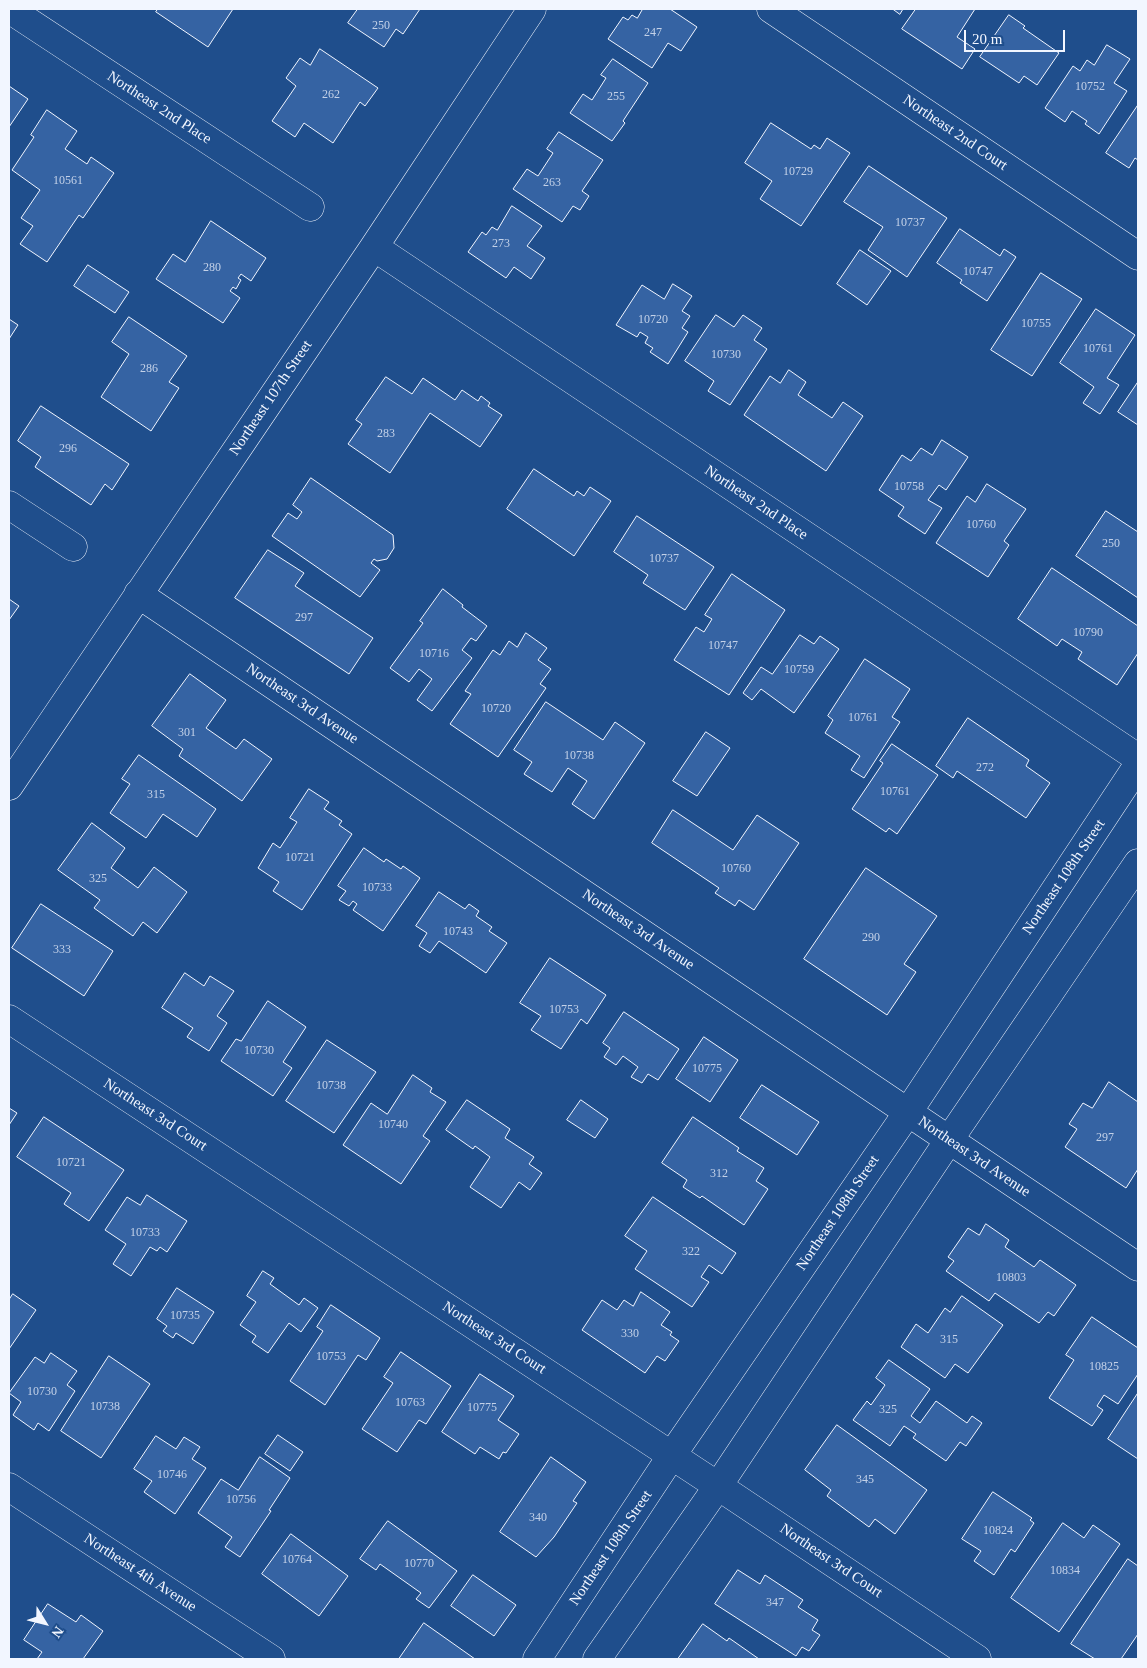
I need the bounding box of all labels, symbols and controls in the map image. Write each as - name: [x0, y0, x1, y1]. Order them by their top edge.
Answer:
- house number: 250: [372, 19, 390, 33]
- scale bar: [967, 20, 1068, 52]
- house number: 247: [644, 26, 662, 40]
- text: 20 m: [972, 31, 1002, 47]
- street label: Northeast 2nd Place: [103, 68, 215, 148]
- house number: 10752: [1075, 80, 1105, 94]
- house number: 262: [322, 88, 340, 102]
- house number: 255: [607, 90, 625, 104]
- street label: Northeast 2nd Court: [899, 91, 1011, 175]
- house number: 10729: [783, 165, 813, 179]
- house number: 10561: [53, 174, 83, 188]
- house number: 263: [543, 176, 561, 190]
- house number: 10737: [895, 216, 925, 230]
- house number: 273: [492, 237, 510, 251]
- house number: 280: [203, 261, 221, 275]
- house number: 10747: [963, 265, 993, 279]
- house number: 10720: [638, 313, 668, 327]
- house number: 10755: [1021, 317, 1051, 331]
- street label: Northeast 107th Street: [226, 337, 316, 459]
- house number: 10761: [1083, 342, 1113, 356]
- house number: 10730: [711, 348, 741, 362]
- house number: 286: [140, 362, 158, 376]
- house number: 283: [377, 427, 395, 441]
- house number: 296: [59, 442, 77, 456]
- street label: Northeast 2nd Place: [701, 462, 811, 544]
- house number: 10758: [894, 480, 924, 494]
- house number: 10760: [966, 518, 996, 532]
- house number: 250: [1102, 537, 1120, 551]
- house number: 10737: [649, 552, 679, 566]
- house number: 297: [295, 611, 313, 625]
- house number: 10790: [1073, 626, 1103, 640]
- house number: 10747: [708, 639, 738, 653]
- house number: 10716: [419, 647, 449, 661]
- street label: Northeast 3rd Avenue: [243, 660, 361, 748]
- house number: 10759: [784, 663, 814, 677]
- house number: 10720: [481, 702, 511, 716]
- house number: 10761: [848, 711, 878, 725]
- house number: 301: [178, 726, 196, 740]
- house number: 10738: [564, 749, 594, 763]
- house number: 272: [976, 761, 994, 775]
- house number: 10761: [880, 785, 910, 799]
- house number: 315: [147, 788, 165, 802]
- street label: Northeast 108th Street: [1019, 816, 1109, 938]
- house number: 10721: [285, 851, 315, 865]
- house number: 10760: [721, 862, 751, 876]
- house number: 325: [89, 872, 107, 886]
- house number: 10733: [362, 881, 392, 895]
- street label: Northeast 3rd Avenue: [579, 886, 697, 974]
- house number: 10743: [443, 925, 473, 939]
- house number: 290: [862, 931, 880, 945]
- house number: 333: [53, 943, 71, 957]
- house number: 10753: [549, 1003, 579, 1017]
- house number: 10730: [244, 1044, 274, 1058]
- house number: 10775: [692, 1062, 722, 1076]
- street label: Northeast 3rd Court: [100, 1075, 210, 1155]
- house number: 10738: [316, 1079, 346, 1093]
- street label: Northeast 3rd Avenue: [915, 1113, 1033, 1201]
- house number: 10740: [378, 1118, 408, 1132]
- house number: 297: [1096, 1131, 1114, 1145]
- street label: Northeast 108th Street: [793, 1152, 883, 1274]
- house number: 10721: [56, 1156, 86, 1170]
- house number: 312: [710, 1167, 728, 1181]
- house number: 10733: [130, 1226, 160, 1240]
- house number: 322: [682, 1245, 700, 1259]
- house number: 10803: [996, 1271, 1026, 1285]
- street label: Northeast 3rd Court: [439, 1298, 549, 1378]
- house number: 10735: [170, 1309, 200, 1323]
- house number: 330: [621, 1327, 639, 1341]
- house number: 315: [940, 1333, 958, 1347]
- house number: 10753: [316, 1350, 346, 1364]
- house number: 10825: [1089, 1360, 1119, 1374]
- house number: 10730: [27, 1385, 57, 1399]
- house number: 10763: [395, 1396, 425, 1410]
- house number: 10738: [90, 1400, 120, 1414]
- house number: 10775: [467, 1401, 497, 1415]
- house number: 325: [879, 1403, 897, 1417]
- house number: 10746: [157, 1468, 187, 1482]
- house number: 345: [856, 1473, 874, 1487]
- street label: Northeast 108th Street: [566, 1487, 656, 1609]
- house number: 10756: [226, 1493, 256, 1507]
- house number: 340: [529, 1511, 547, 1525]
- street label: Northeast 3rd Court: [776, 1520, 886, 1602]
- house number: 10824: [983, 1524, 1013, 1538]
- street label: Northeast 4th Avenue: [80, 1530, 200, 1616]
- house number: 10764: [282, 1553, 312, 1567]
- house number: 10770: [404, 1557, 434, 1571]
- house number: 10834: [1050, 1564, 1080, 1578]
- house number: 347: [766, 1596, 784, 1610]
- north arrow: [20, 1598, 70, 1648]
- text: N: [48, 1624, 67, 1641]

